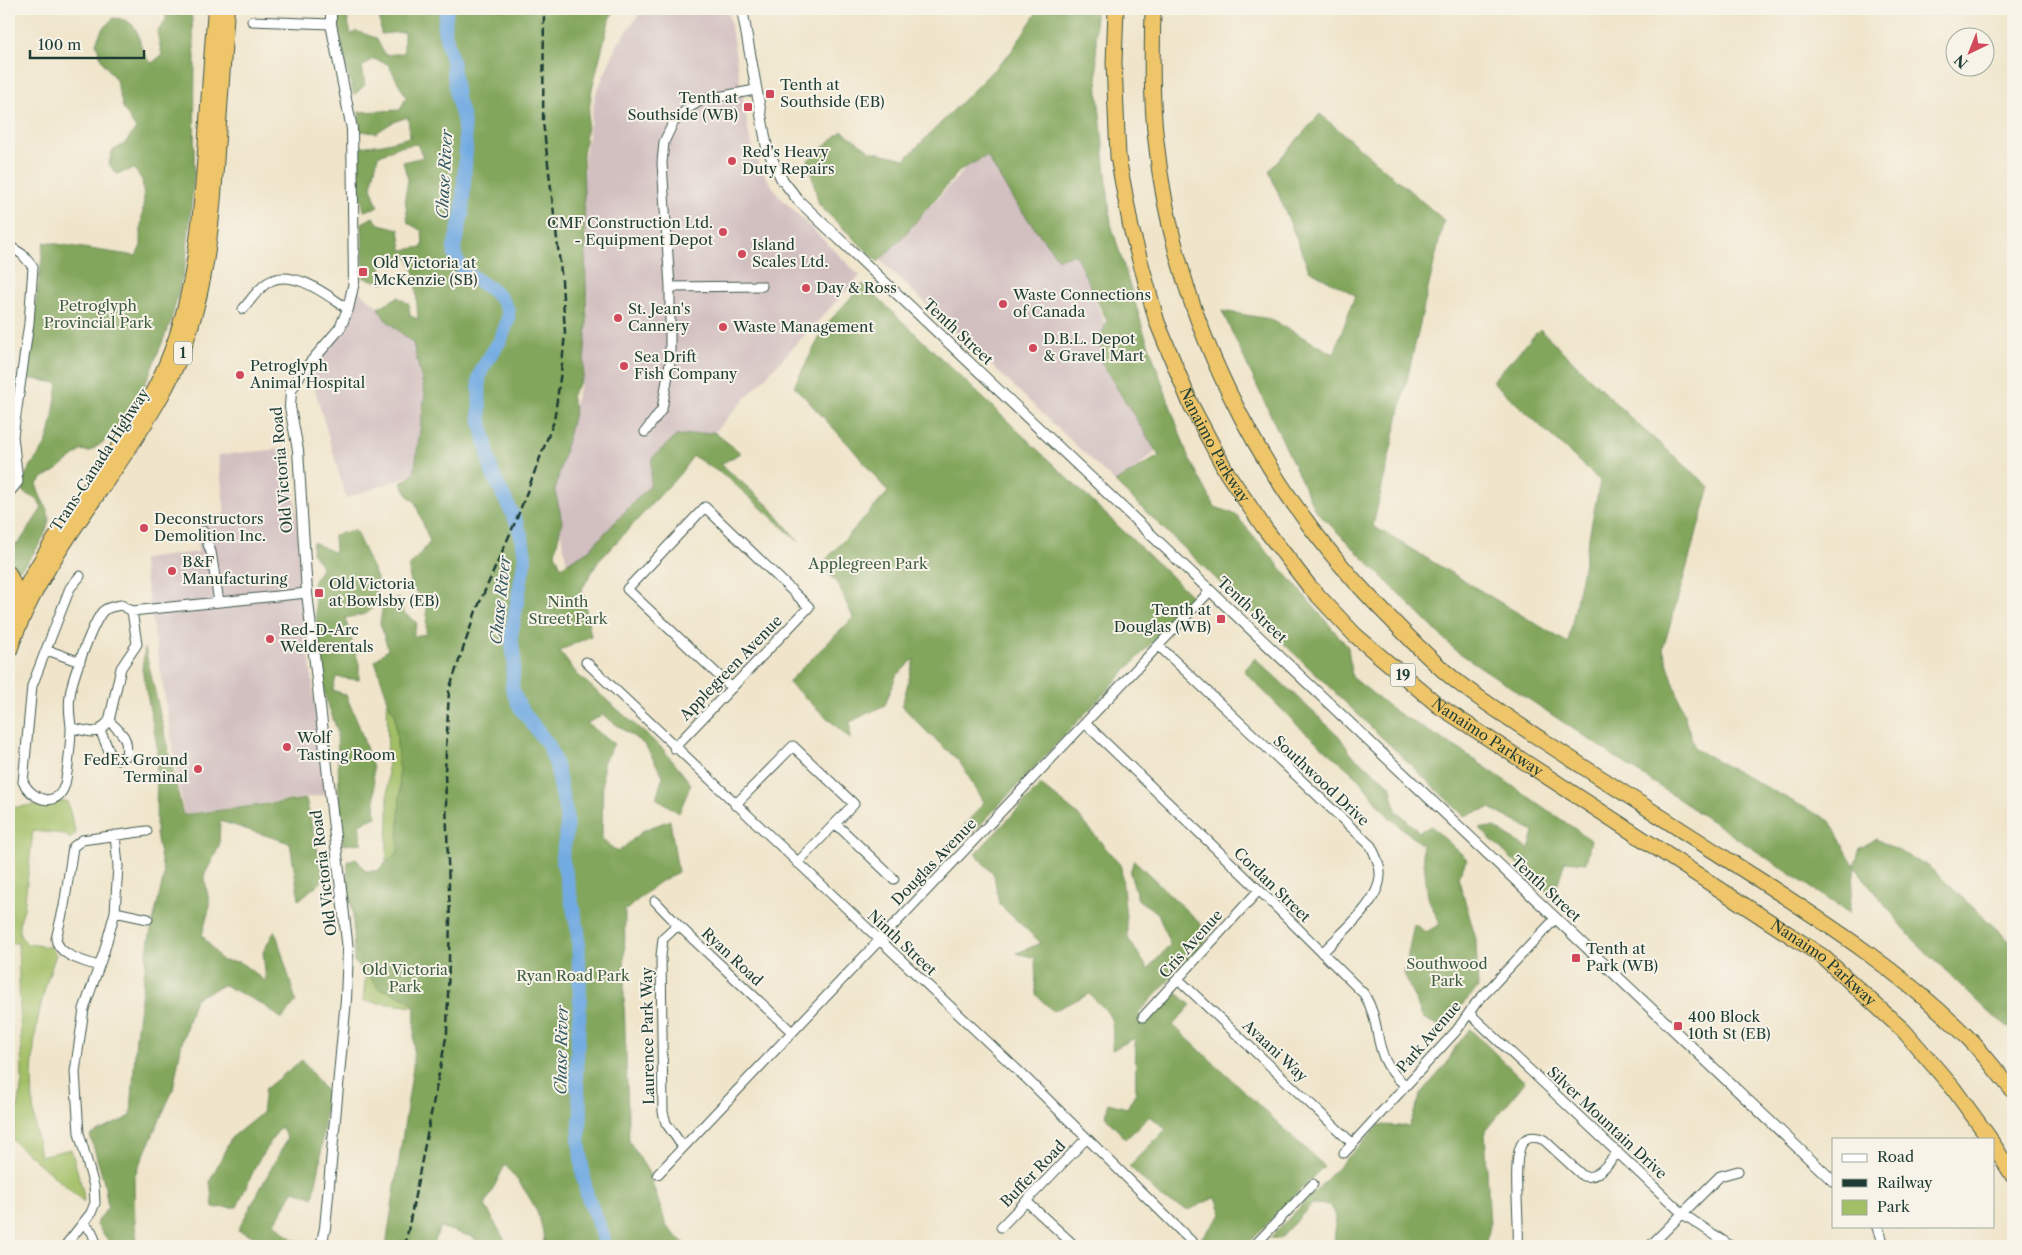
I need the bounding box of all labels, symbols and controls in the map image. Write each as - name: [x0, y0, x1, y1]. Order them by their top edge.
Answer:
- scale bar: [30, 28, 144, 60]
- north arrow: [1944, 28, 1994, 78]
- text: 100 m: [38, 35, 81, 54]
- text: N: [1951, 51, 1972, 72]
- place label: Tenth at Southside (EB): [780, 75, 884, 111]
- place label: Tenth at Southside (WB): [627, 88, 739, 124]
- marker: Tenth at Southside (EB): [764, 88, 776, 100]
- marker: Tenth at Southside (WB): [742, 101, 754, 113]
- water label: Chase River: [432, 127, 456, 219]
- place label: Red's Heavy Duty Repairs: [742, 142, 834, 178]
- marker: Red's Heavy Duty Repairs: [726, 155, 738, 167]
- place label: CMF Construction Ltd. - Equipment Depot: [547, 213, 714, 249]
- marker: CMF Construction Ltd. - Equipment Depot: [717, 226, 729, 238]
- place label: Island Scales Ltd.: [752, 235, 828, 271]
- marker: Island Scales Ltd.: [736, 248, 748, 260]
- place label: Old Victoria at McKenzie (SB): [373, 253, 478, 289]
- marker: Old Victoria at McKenzie (SB): [357, 266, 369, 278]
- place label: Day & Ross: [816, 278, 897, 297]
- marker: Day & Ross: [800, 282, 812, 294]
- place label: Waste Connections of Canada: [1012, 285, 1151, 321]
- street label: Tenth Street: [919, 294, 998, 369]
- park label: Petroglyph Provincial Park: [44, 296, 153, 332]
- marker: Waste Connections of Canada: [997, 298, 1009, 310]
- place label: St. Jean's Cannery: [628, 299, 690, 335]
- marker: St. Jean's Cannery: [612, 312, 624, 324]
- place label: Waste Management: [732, 317, 874, 336]
- marker: Waste Management: [717, 321, 729, 333]
- place label: D.B.L. Depot & Gravel Mart: [1043, 329, 1145, 365]
- road number: 1: [174, 342, 192, 364]
- marker: D.B.L. Depot & Gravel Mart: [1027, 342, 1039, 354]
- place label: Sea Drift Fish Company: [634, 347, 738, 383]
- place label: Petroglyph Animal Hospital: [249, 356, 366, 392]
- marker: Sea Drift Fish Company: [618, 360, 630, 372]
- marker: Petroglyph Animal Hospital: [234, 369, 246, 381]
- street label: Trans-Canada Highway: [46, 384, 153, 535]
- street label: Nanaimo Parkway: [1176, 384, 1255, 507]
- street label: Old Victoria Road: [267, 406, 296, 534]
- place label: Deconstructors Demolition Inc.: [154, 509, 266, 545]
- marker: Deconstructors Demolition Inc.: [138, 522, 150, 534]
- place label: B&F Manufacturing: [182, 552, 288, 588]
- water label: Chase River: [485, 553, 515, 645]
- park label: Applegreen Park: [807, 554, 929, 573]
- marker: B&F Manufacturing: [166, 565, 178, 577]
- street label: Tenth Street: [1213, 572, 1292, 647]
- place label: Old Victoria at Bowlsby (EB): [329, 574, 439, 610]
- marker: Old Victoria at Bowlsby (EB): [313, 587, 325, 599]
- park label: Ninth Street Park: [528, 592, 609, 628]
- place label: Tenth at Douglas (WB): [1114, 600, 1212, 636]
- street label: Applegreen Avenue: [675, 611, 786, 725]
- marker: Tenth at Douglas (WB): [1215, 613, 1227, 625]
- place label: Red-D-Arc Welderentals: [279, 620, 374, 656]
- marker: Red-D-Arc Welderentals: [264, 633, 276, 645]
- road number: 19: [1390, 664, 1416, 686]
- street label: Nanaimo Parkway: [1428, 694, 1547, 781]
- place label: Wolf Tasting Room: [296, 728, 396, 764]
- street label: Southwood Drive: [1269, 731, 1373, 830]
- marker: Wolf Tasting Room: [281, 741, 293, 753]
- place label: FedEx Ground Terminal: [83, 750, 189, 786]
- marker: FedEx Ground Terminal: [192, 763, 204, 775]
- street label: Old Victoria Road: [306, 809, 341, 937]
- street label: Douglas Avenue: [887, 814, 980, 909]
- street label: Cordan Street: [1230, 843, 1315, 927]
- street label: Tenth Street: [1507, 851, 1586, 926]
- street label: Cris Avenue: [1155, 905, 1226, 982]
- street label: Ninth Street: [864, 906, 941, 980]
- street label: Nanaimo Parkway: [1767, 915, 1881, 1010]
- street label: Ryan Road: [698, 923, 767, 990]
- place label: Tenth at Park (WB): [1586, 939, 1658, 975]
- marker: Tenth at Park (WB): [1570, 952, 1582, 964]
- park label: Southwood Park: [1406, 954, 1488, 990]
- park label: Old Victoria Park: [362, 960, 448, 996]
- park label: Ryan Road Park: [516, 966, 631, 985]
- street label: Laurence Park Way: [637, 966, 658, 1105]
- street label: Park Avenue: [1392, 997, 1465, 1076]
- water label: Chase River: [550, 1004, 572, 1095]
- place label: 400 Block 10th St (EB): [1688, 1007, 1771, 1043]
- street label: Avaani Way: [1238, 1015, 1312, 1086]
- marker: 400 Block 10th St (EB): [1672, 1020, 1684, 1032]
- street label: Silver Mountain Drive: [1544, 1062, 1671, 1183]
- street label: Buffer Road: [996, 1136, 1069, 1211]
- legend: [1832, 1138, 1994, 1228]
- text: Road: [1877, 1147, 1914, 1166]
- text: Railway: [1877, 1173, 1933, 1192]
- text: Park: [1877, 1197, 1911, 1216]

